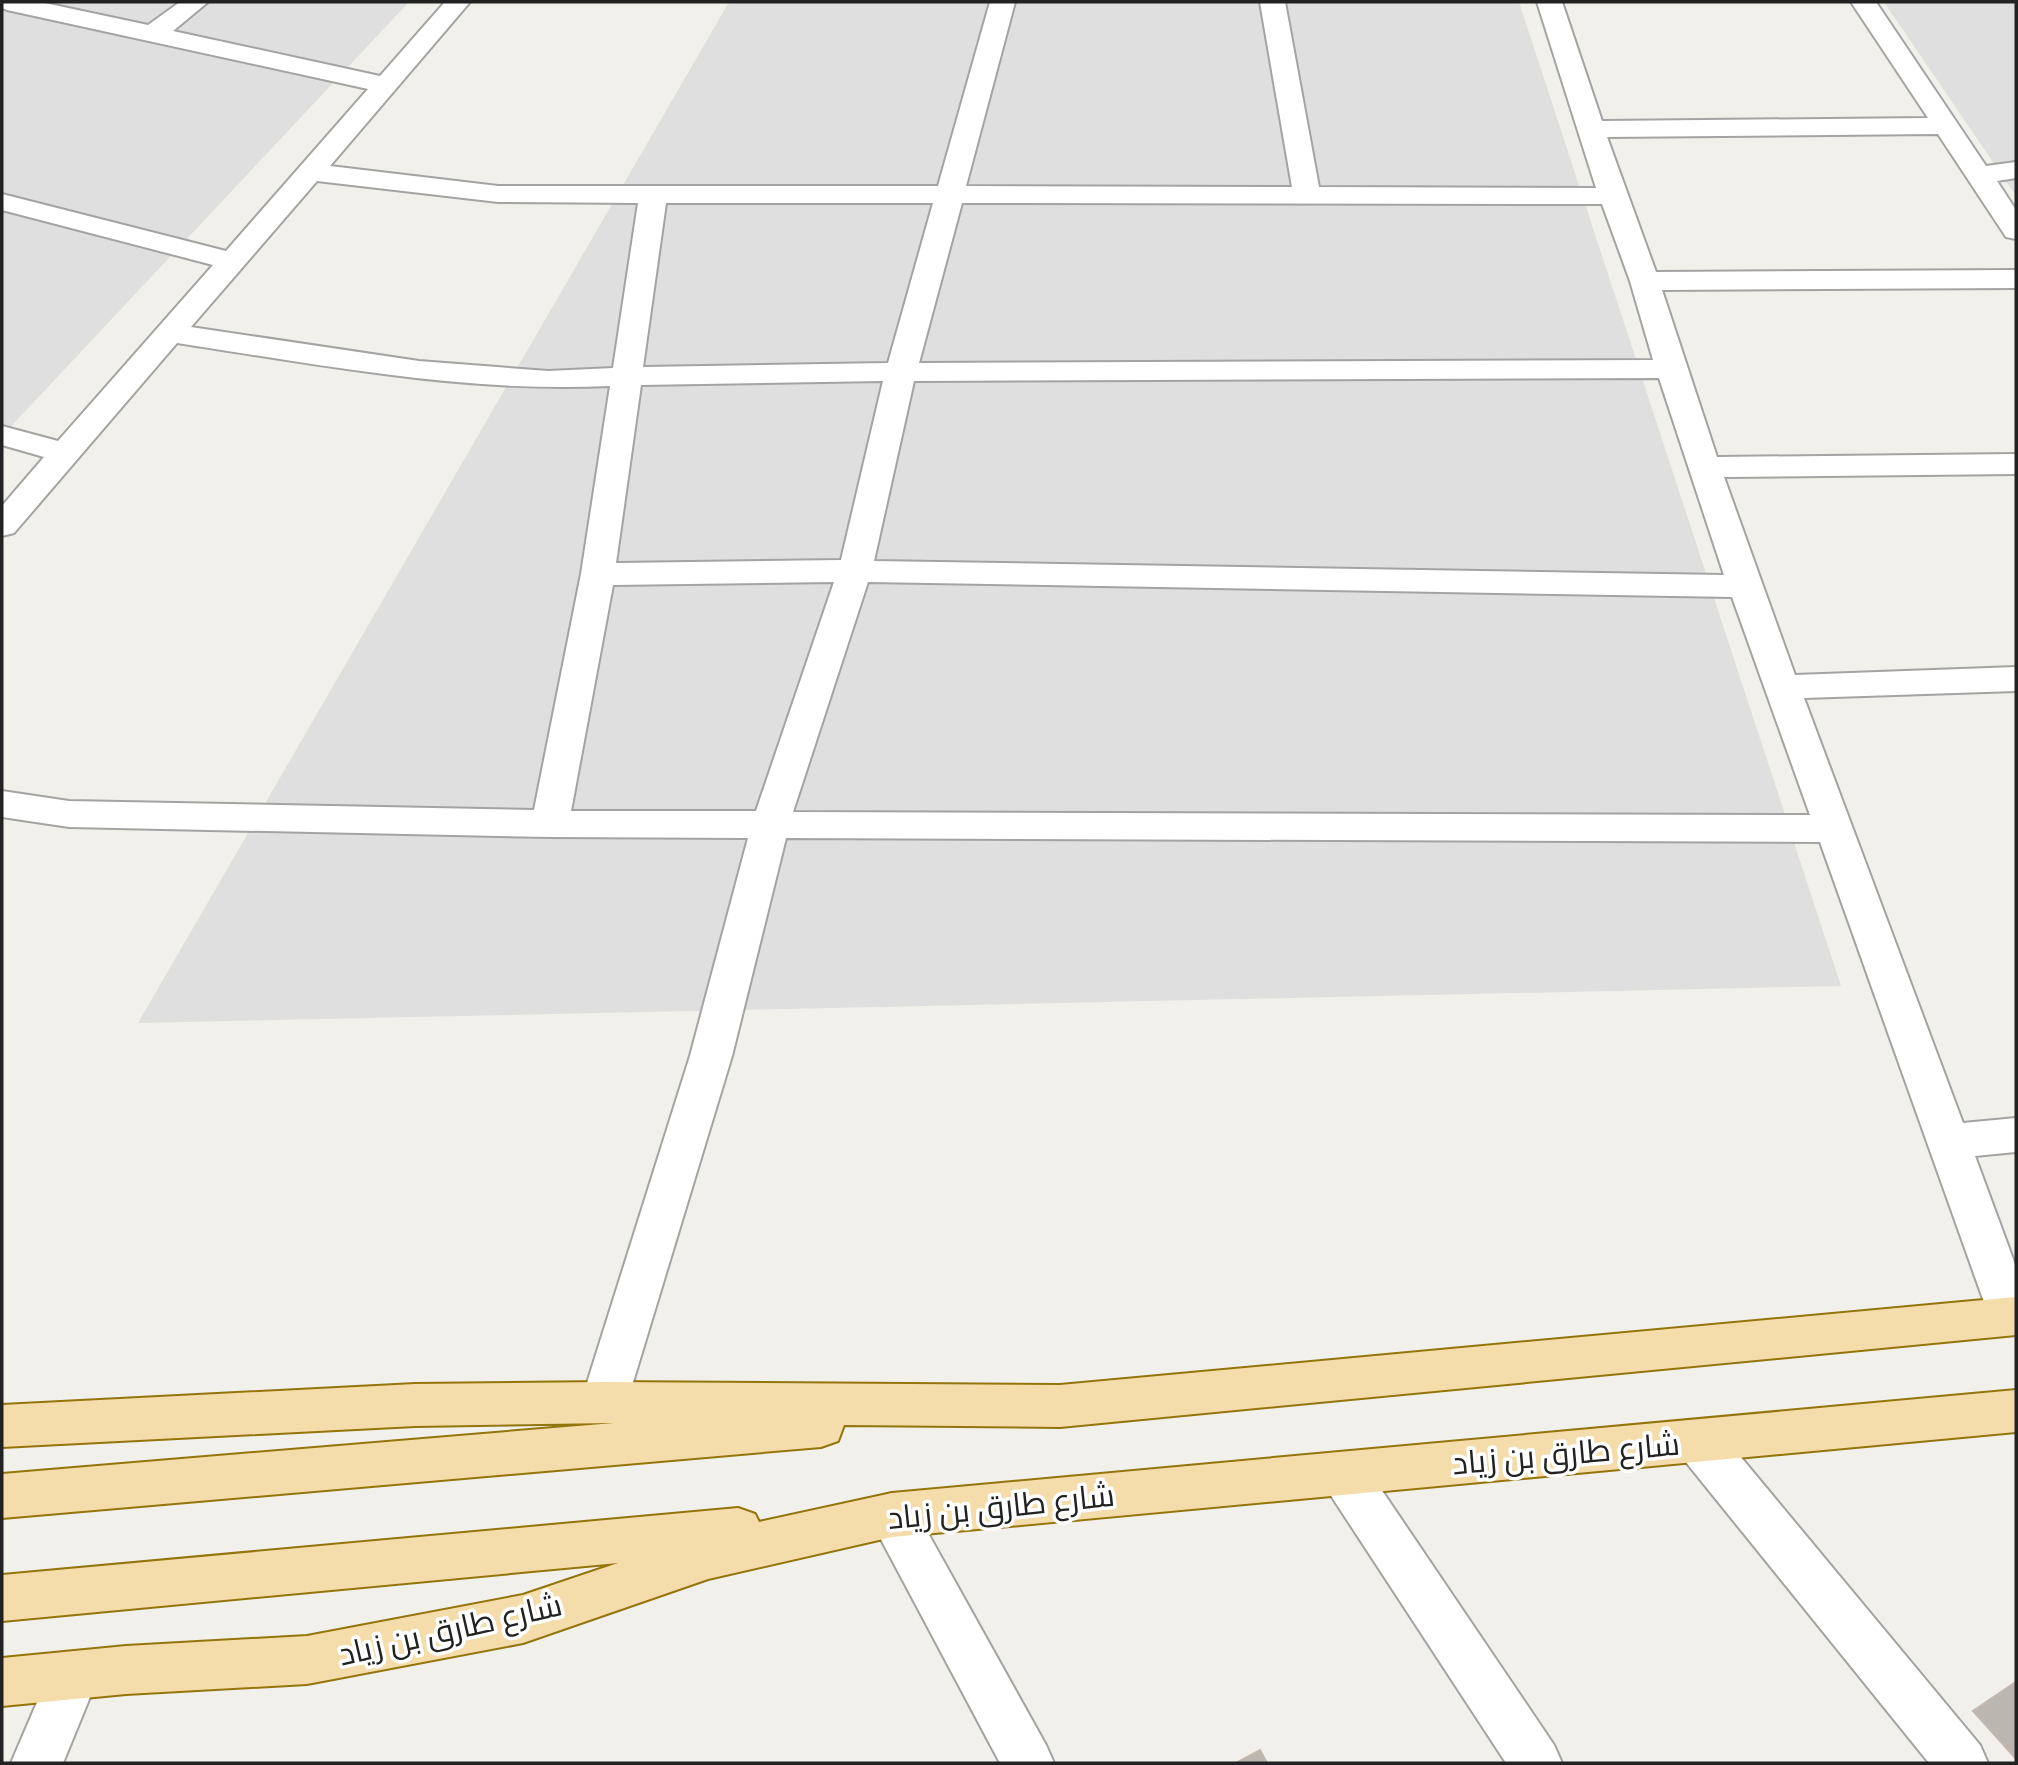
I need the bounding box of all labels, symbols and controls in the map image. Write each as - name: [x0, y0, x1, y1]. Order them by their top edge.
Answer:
- street label: شارع طارق بن زياد: [1451, 1424, 1682, 1485]
- street label: شارع طارق بن زياد: [886, 1475, 1117, 1540]
- street label: شارع طارق بن زياد: [334, 1584, 566, 1677]

